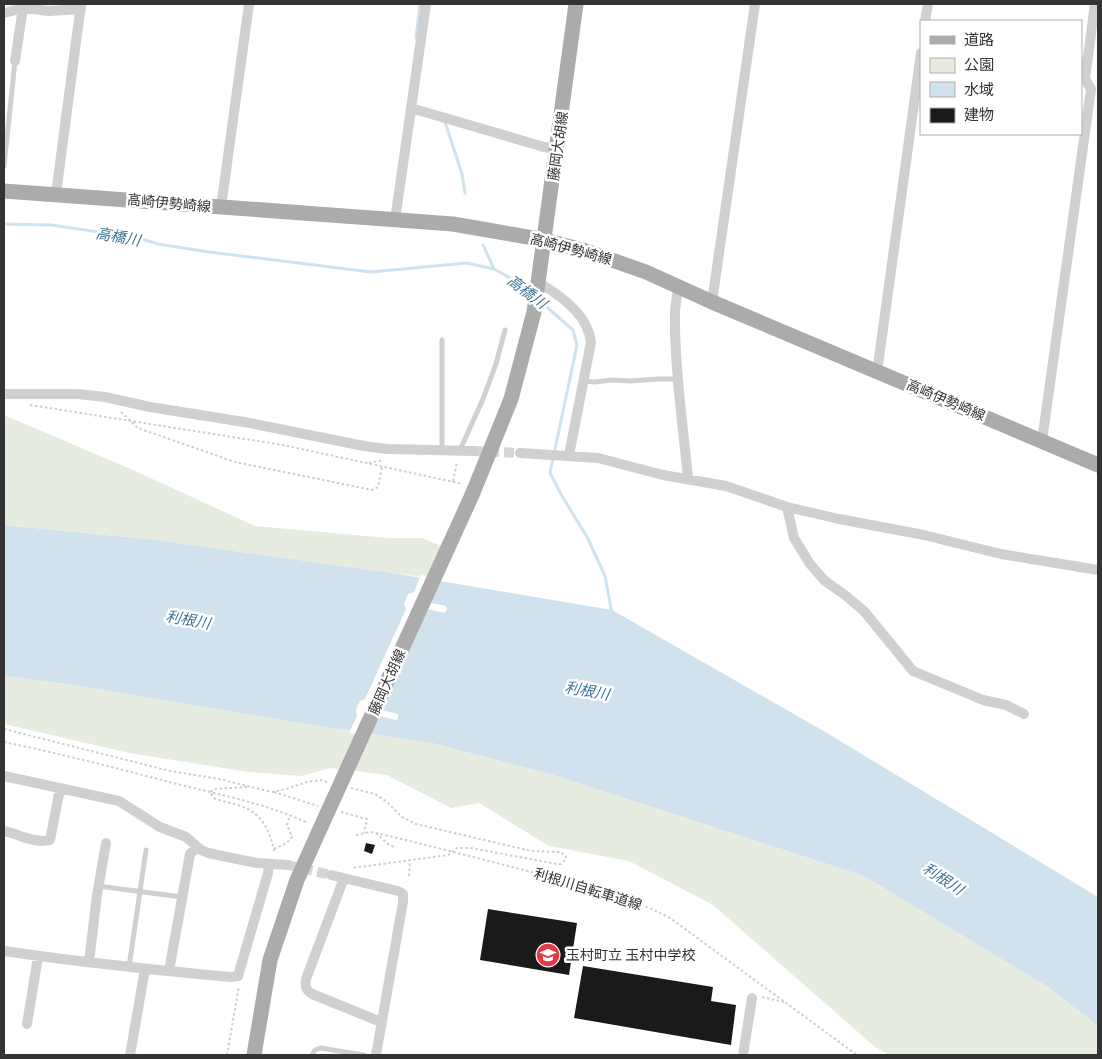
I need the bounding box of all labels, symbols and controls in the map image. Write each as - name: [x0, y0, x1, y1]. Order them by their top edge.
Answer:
- legend: [920, 20, 1082, 135]
- text: 道路: [964, 31, 994, 49]
- text: 公園: [964, 56, 994, 74]
- text: 水域: [964, 81, 994, 99]
- text: 建物: [964, 106, 994, 124]
- street label: 藤岡大胡線: [545, 110, 572, 182]
- street label: 高崎伊勢崎線: [126, 191, 212, 216]
- water label: 高橋川: [94, 224, 144, 250]
- street label: 高崎伊勢崎線: [528, 230, 614, 269]
- water label: 高橋川: [504, 271, 552, 314]
- street label: 高崎伊勢崎線: [904, 376, 988, 425]
- water label: 利根川: [164, 607, 214, 633]
- street label: 藤岡大胡線: [365, 647, 409, 718]
- water label: 利根川: [563, 678, 613, 704]
- water label: 利根川: [919, 859, 968, 900]
- street label: 利根川自転車道線: [532, 865, 644, 914]
- school or university icon: 玉村町立 玉村中学校: [535, 942, 561, 968]
- place label: 玉村町立 玉村中学校: [566, 947, 695, 964]

